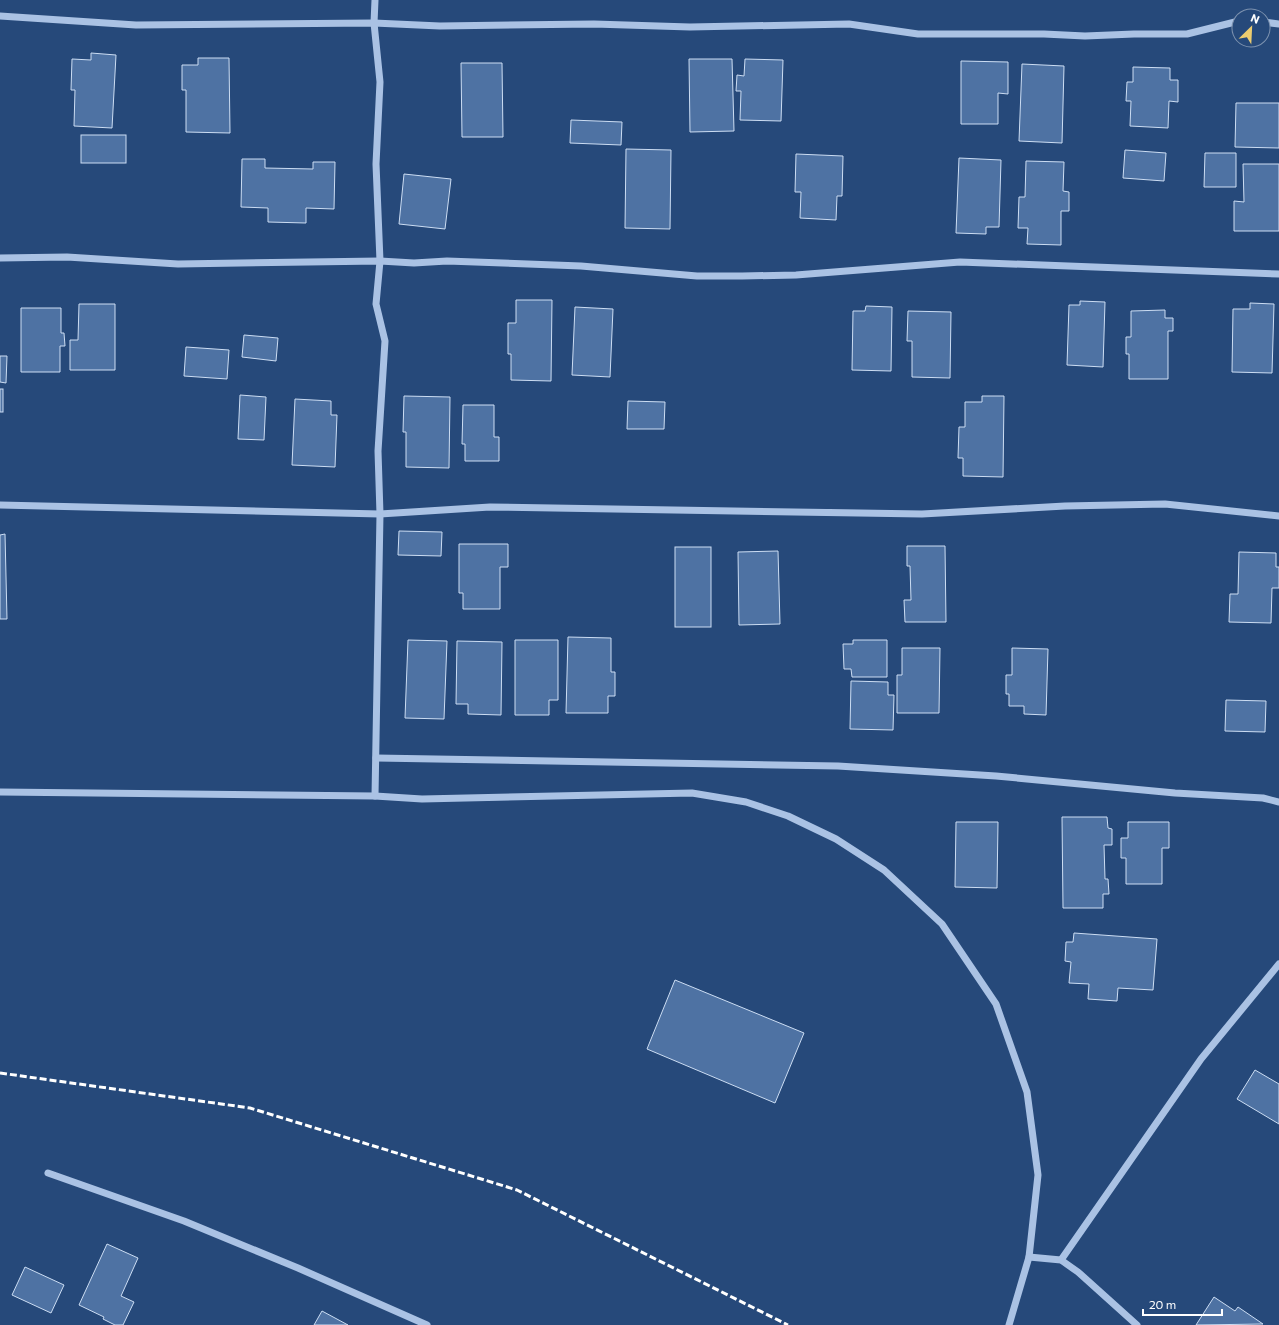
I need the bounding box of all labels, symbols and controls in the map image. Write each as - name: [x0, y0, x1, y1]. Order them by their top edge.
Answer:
- north arrow: [1231, 8, 1271, 48]
- text: N: [1249, 11, 1262, 26]
- scale bar: [1143, 1291, 1222, 1317]
- text: 20 m: [1149, 1297, 1176, 1311]

